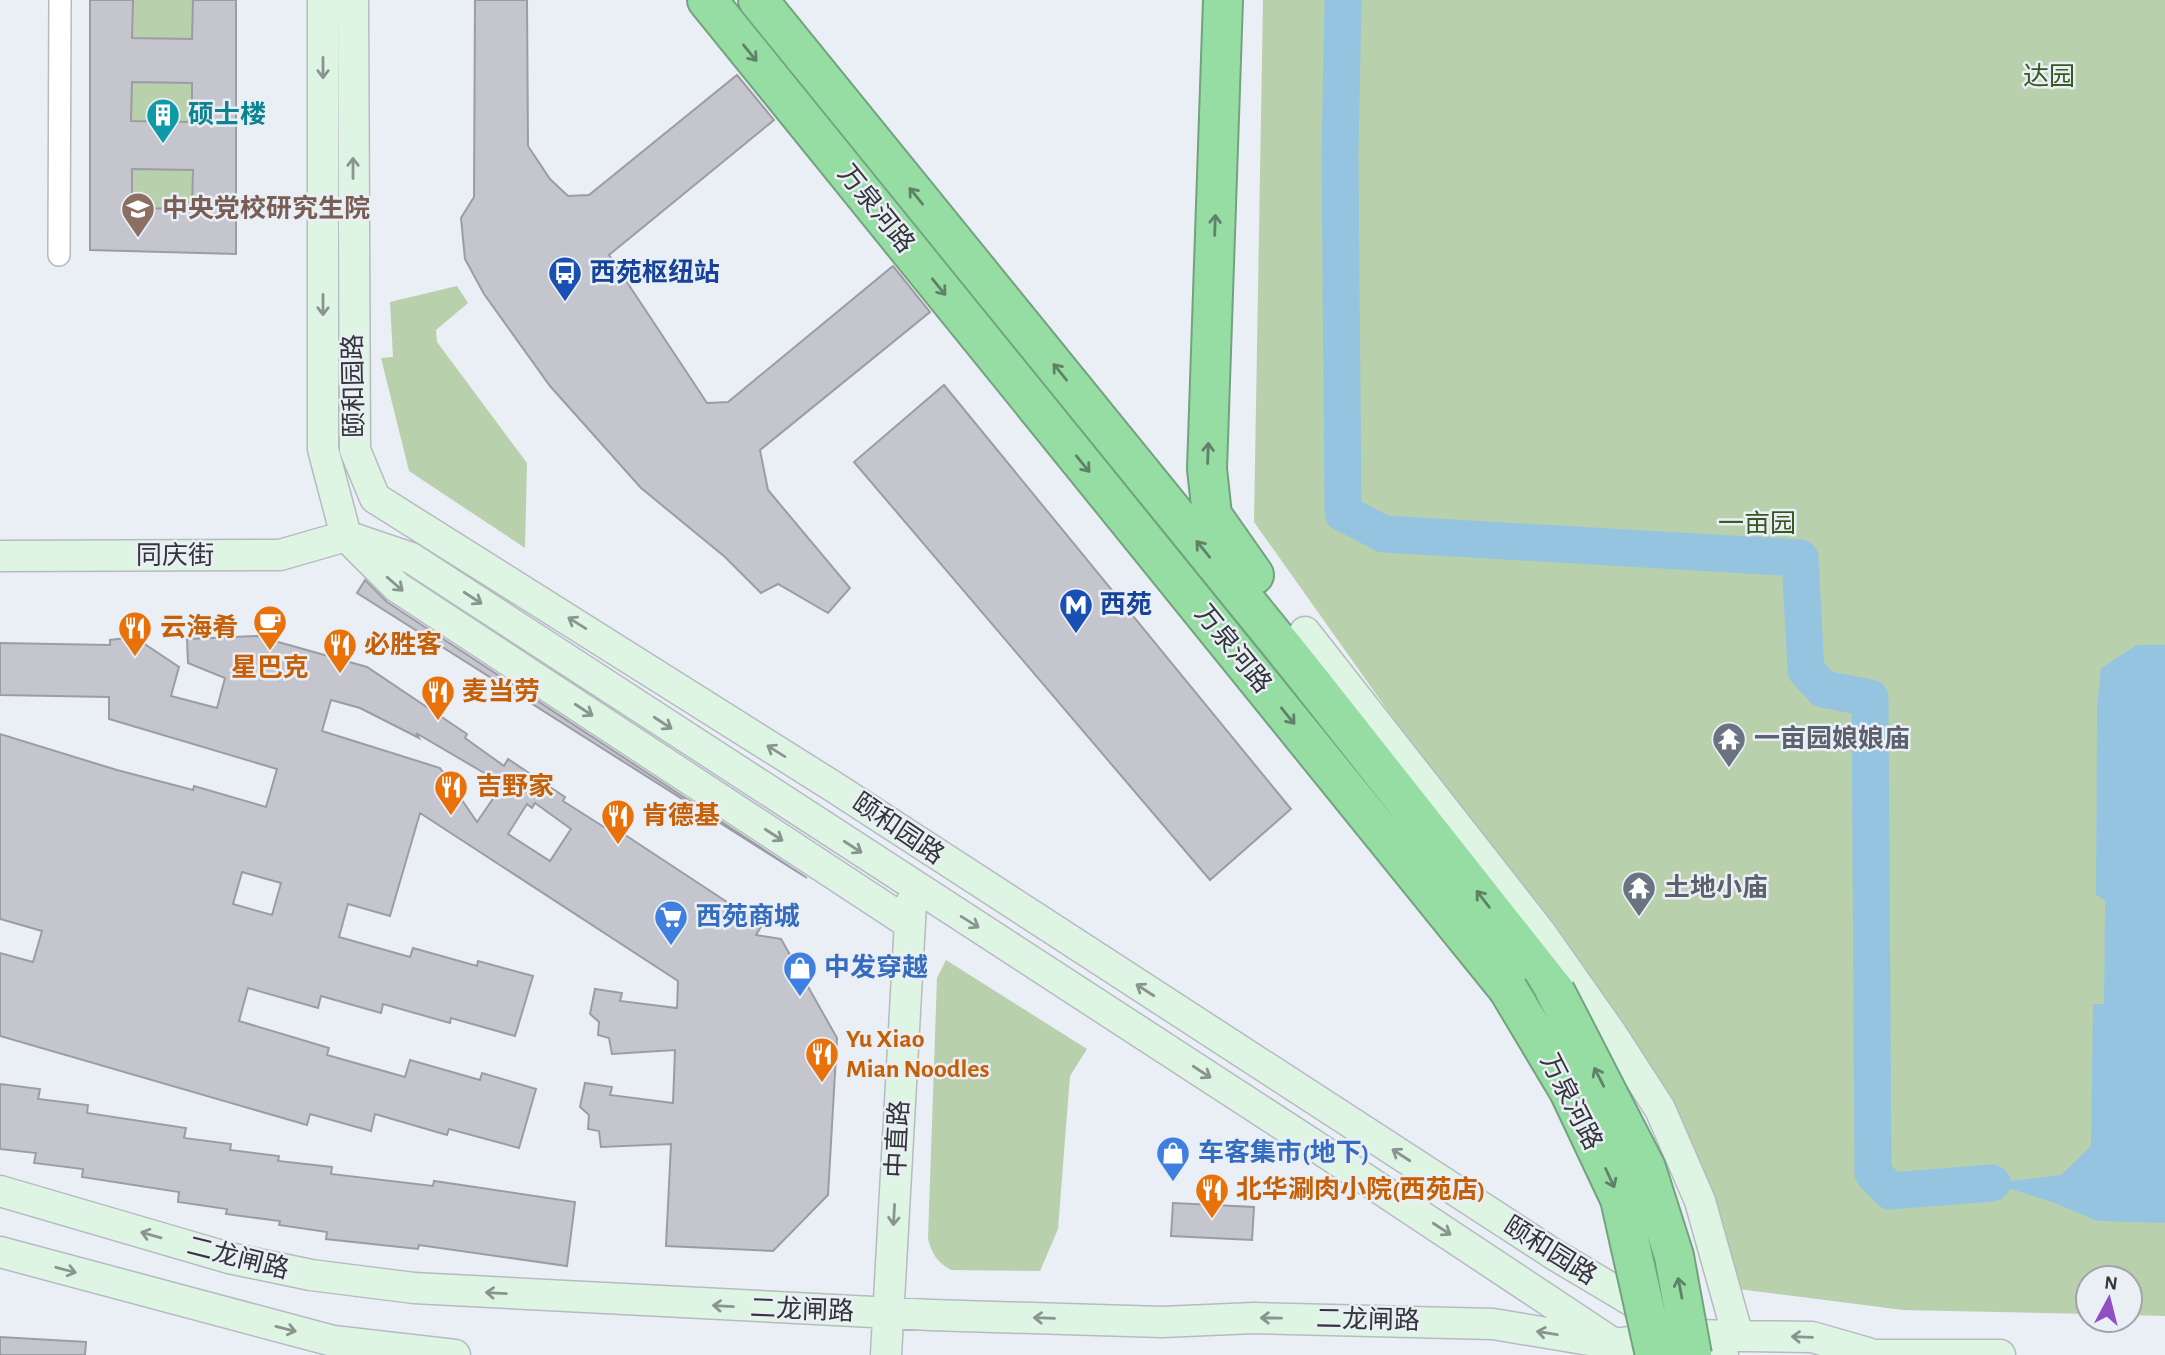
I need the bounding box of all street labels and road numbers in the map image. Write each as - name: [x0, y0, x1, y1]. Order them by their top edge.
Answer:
- street label: 万泉河路: [833, 160, 920, 258]
- street label: 颐和园路: [339, 334, 368, 438]
- street label: 同庆街: [136, 541, 214, 569]
- street label: 万泉河路: [1190, 600, 1277, 698]
- street label: 颐和园路: [848, 788, 949, 869]
- street label: 万泉河路: [1536, 1049, 1607, 1154]
- street label: 中直路: [882, 1099, 913, 1179]
- street label: 颐和园路: [1499, 1212, 1602, 1290]
- street label: 二龙闸路: [184, 1231, 292, 1283]
- street label: 二龙闸路: [750, 1293, 854, 1325]
- street label: 二龙闸路: [1316, 1304, 1420, 1334]

